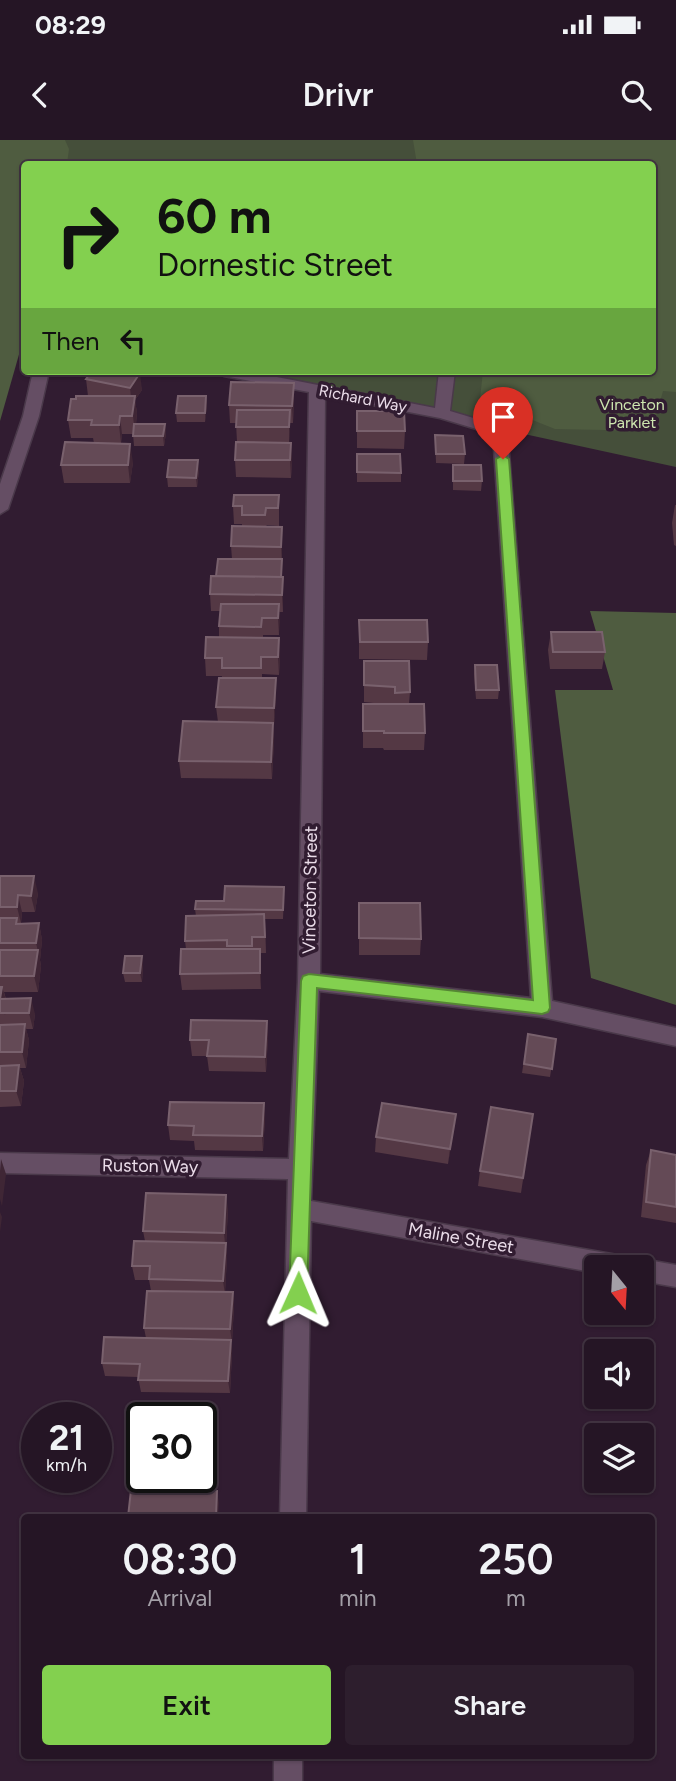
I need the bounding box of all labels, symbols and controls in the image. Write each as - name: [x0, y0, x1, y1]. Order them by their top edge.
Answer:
- text: 08:29: [35, 9, 106, 41]
- icon: back: [21, 76, 59, 114]
- text: Drivr: [303, 76, 373, 114]
- icon: search: [617, 76, 655, 114]
- text: 60 m: [157, 186, 272, 245]
- icon: right: [42, 189, 133, 280]
- text: Dornestic Street: [157, 246, 393, 284]
- icon: left: [114, 322, 152, 360]
- text: Then: [42, 325, 100, 357]
- street label: Richard Way: [317, 381, 409, 416]
- pin: [473, 387, 533, 459]
- park label: Vinceton Parklet: [599, 395, 665, 432]
- icon: arrive: [484, 398, 522, 436]
- street label: Vinceton Street: [298, 825, 322, 954]
- street label: Ruston Way: [102, 1154, 199, 1178]
- street label: Maline Street: [406, 1218, 516, 1258]
- north arrow: [584, 1255, 654, 1325]
- map controls: [584, 1255, 654, 1493]
- position arrow: [261, 1256, 335, 1330]
- button: sound: [584, 1339, 654, 1409]
- speed limit sign: 30: [126, 1402, 217, 1493]
- text: 21: [49, 1417, 84, 1459]
- button: layers: [584, 1423, 654, 1493]
- text: km/h: [46, 1454, 87, 1476]
- text: 08:30: [122, 1534, 237, 1585]
- text: 1: [349, 1534, 367, 1585]
- text: 250: [478, 1534, 553, 1585]
- text: Arrival: [147, 1584, 212, 1612]
- text: min: [339, 1584, 377, 1612]
- text: m: [506, 1584, 526, 1612]
- button: Exit: [42, 1665, 331, 1745]
- button: Share: [345, 1665, 634, 1745]

